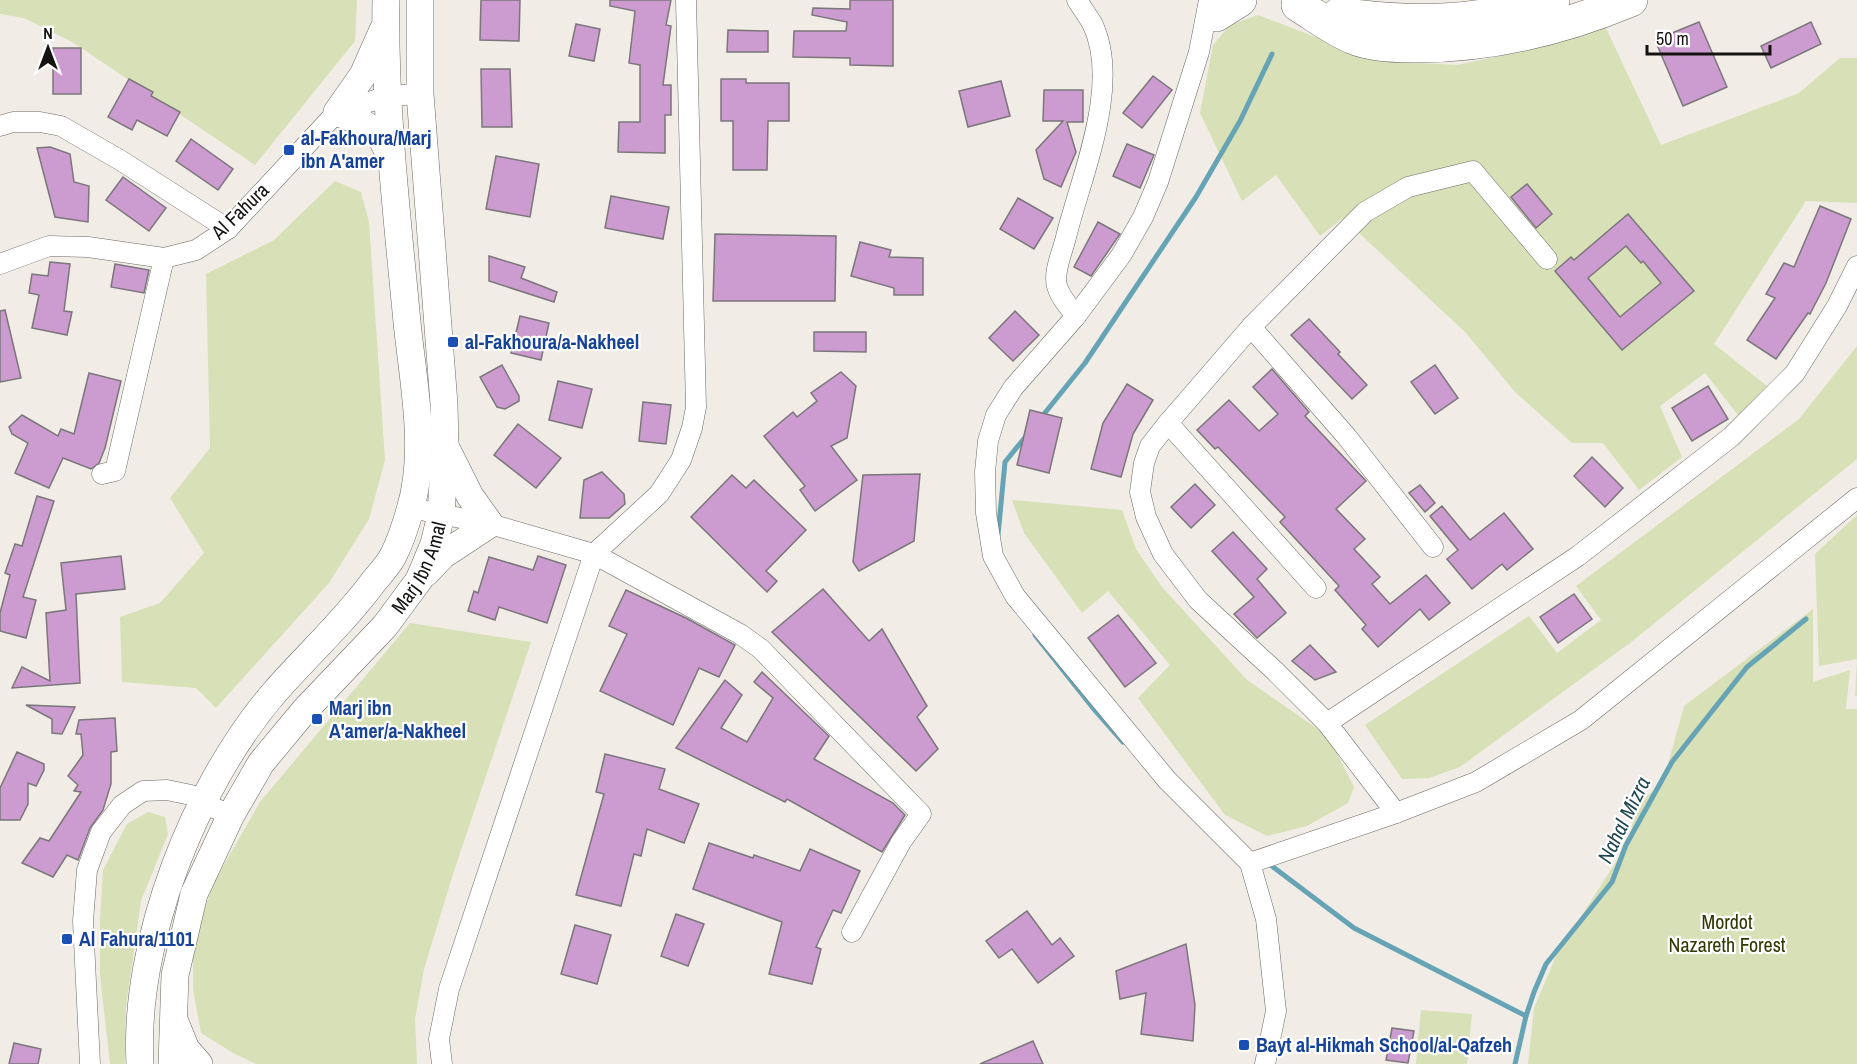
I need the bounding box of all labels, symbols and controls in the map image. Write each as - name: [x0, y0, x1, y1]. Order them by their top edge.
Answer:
- north arrow: [18, 18, 78, 78]
- scale bar: [1647, 18, 1770, 56]
- text: N: [43, 22, 53, 44]
- text: 50 m: [1656, 26, 1689, 51]
- place label: al-Fakhoura/Marj ibn A'amer: [301, 124, 431, 174]
- marker: al-Fakhoura/Marj ibn A'amer: [282, 143, 296, 157]
- street label: Al Fahura: [204, 177, 274, 245]
- place label: al-Fakhoura/a-Nakheel: [465, 328, 639, 355]
- marker: al-Fakhoura/a-Nakheel: [446, 335, 460, 349]
- street label: Marj Ibn Amal: [385, 519, 452, 619]
- place label: Marj ibn A'amer/a-Nakheel: [329, 694, 466, 744]
- marker: Marj ibn A'amer/a-Nakheel: [310, 712, 324, 726]
- water label: Nahal Mizra: [1590, 772, 1657, 868]
- park label: Mordot Nazareth Forest: [1669, 908, 1786, 958]
- place label: Al Fahura/1101: [79, 925, 195, 952]
- marker: Al Fahura/1101: [60, 932, 74, 946]
- place label: Bayt al-Hikmah School/al-Qafzeh: [1256, 1031, 1512, 1058]
- marker: Bayt al-Hikmah School/al-Qafzeh: [1237, 1038, 1251, 1052]

